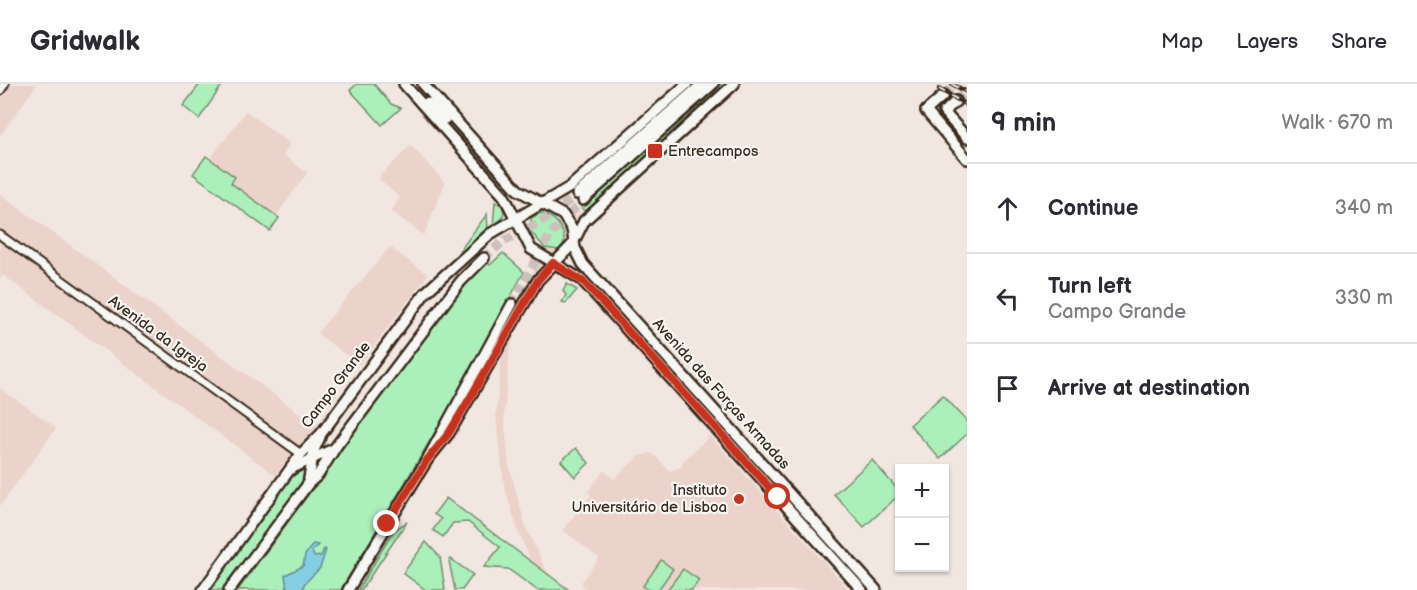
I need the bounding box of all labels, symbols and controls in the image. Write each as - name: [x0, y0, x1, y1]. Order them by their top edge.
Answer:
- text: Gridwalk: [30, 25, 140, 58]
- text: Map: [1161, 29, 1203, 54]
- text: Layers: [1236, 29, 1298, 54]
- text: Share: [1331, 29, 1387, 54]
- text: 9 min: [991, 108, 1056, 139]
- text: Walk · 670 m: [1282, 111, 1393, 135]
- marker: Entrecampos: [646, 142, 664, 160]
- place label: Entrecampos: [668, 142, 759, 161]
- icon: ahead: [991, 192, 1024, 225]
- text: Continue: [1048, 195, 1138, 222]
- text: 340 m: [1335, 196, 1393, 220]
- text: Turn left: [1048, 273, 1132, 300]
- icon: left: [991, 282, 1024, 315]
- text: 330 m: [1335, 286, 1393, 310]
- street label: Avenida da Igreja: [105, 292, 211, 376]
- text: Campo Grande: [1048, 300, 1186, 324]
- street label: Avenida das Forças Armadas: [648, 315, 794, 474]
- street label: Campo Grande: [297, 338, 375, 432]
- icon: arrive: [991, 372, 1024, 405]
- text: Arrive at destination: [1048, 375, 1250, 402]
- map controls: [895, 464, 949, 572]
- button: +: [895, 464, 949, 518]
- place label: Instituto Universitário de Lisboa: [572, 481, 727, 517]
- route start: [764, 483, 790, 509]
- marker: Instituto Universitário de Lisboa: [732, 492, 746, 506]
- route end: [373, 510, 399, 536]
- button: −: [895, 518, 949, 572]

